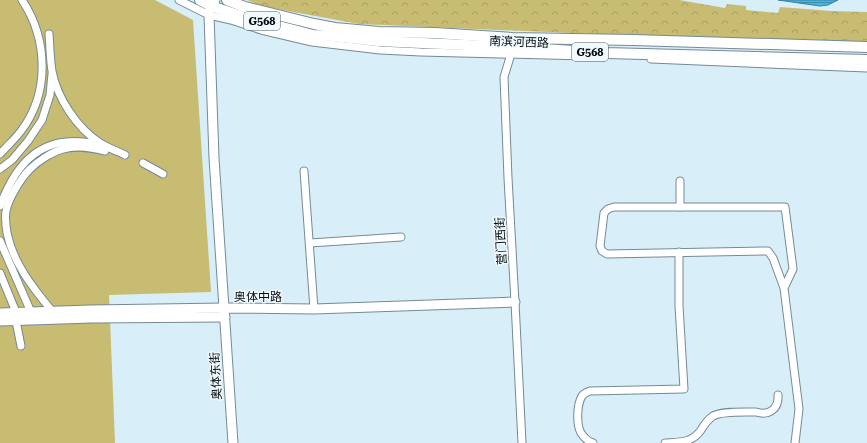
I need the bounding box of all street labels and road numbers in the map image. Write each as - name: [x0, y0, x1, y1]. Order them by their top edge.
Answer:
- road number: G568: [244, 12, 280, 30]
- street label: 南滨河西路: [489, 34, 549, 50]
- road number: G568: [572, 43, 608, 61]
- street label: 营门西街: [493, 217, 509, 265]
- street label: 奥体中路: [234, 290, 282, 304]
- street label: 奥体东街: [208, 352, 224, 400]

